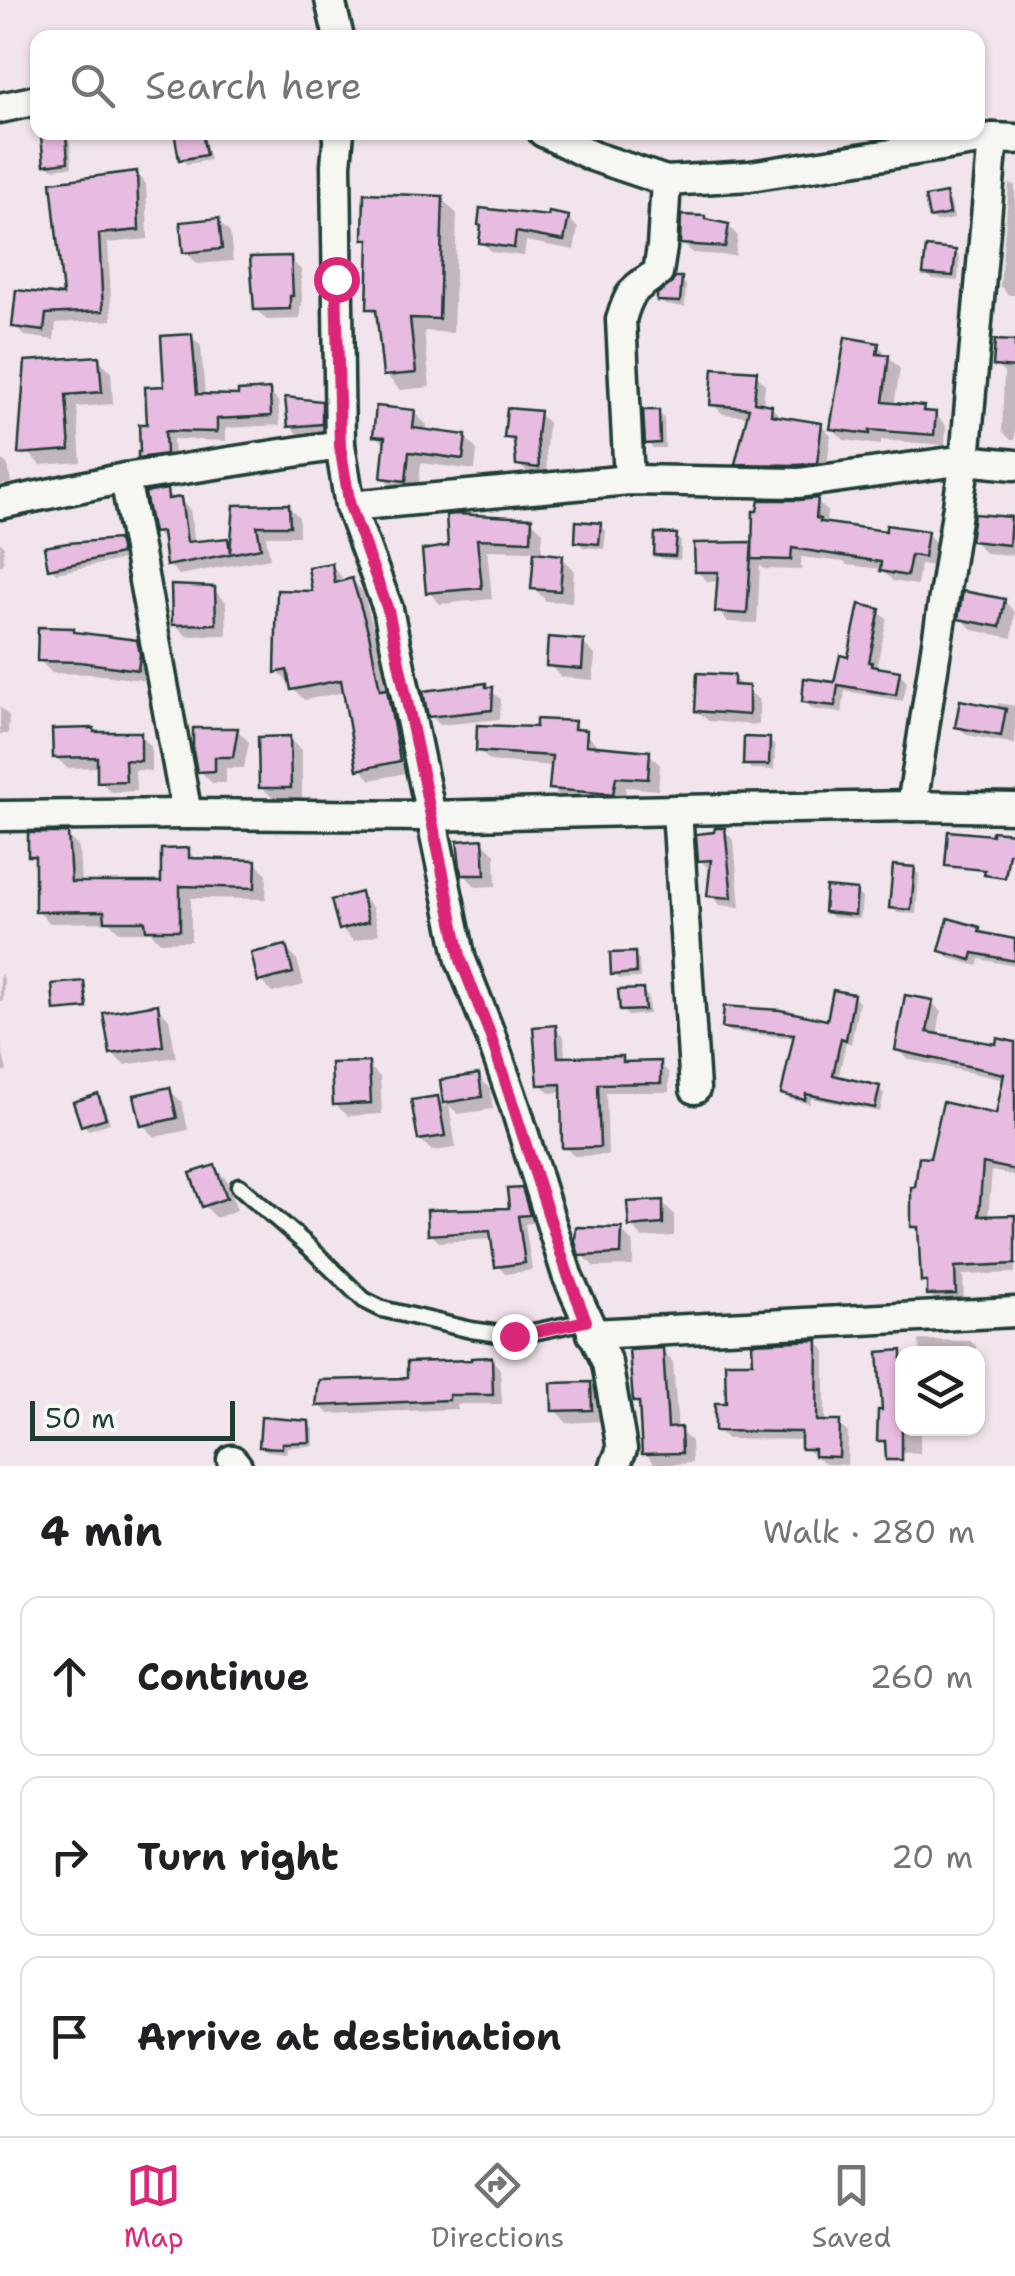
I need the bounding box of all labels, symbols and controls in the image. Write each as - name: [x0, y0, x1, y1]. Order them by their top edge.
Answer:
- search box: [30, 30, 985, 140]
- icon: search: [65, 58, 120, 113]
- text: Search here: [145, 60, 362, 111]
- route start: [314, 257, 360, 303]
- route end: [492, 1314, 538, 1360]
- map controls: [895, 1346, 985, 1436]
- button: layers: [895, 1346, 985, 1436]
- scale bar: [30, 1396, 235, 1440]
- text: 50 m: [45, 1399, 115, 1437]
- text: 4 min: [40, 1503, 162, 1559]
- text: Walk · 280 m: [763, 1510, 975, 1553]
- icon: ahead: [42, 1649, 97, 1704]
- text: Continue: [137, 1651, 309, 1702]
- text: 260 m: [870, 1655, 973, 1698]
- icon: right: [42, 1829, 97, 1884]
- text: Turn right: [137, 1831, 339, 1882]
- text: 20 m: [891, 1835, 973, 1878]
- icon: arrive: [42, 2009, 97, 2064]
- text: Arrive at destination: [137, 2011, 561, 2062]
- tab: Map: [124, 2158, 184, 2256]
- tab: Directions: [431, 2158, 564, 2256]
- tab: Saved: [812, 2158, 891, 2256]

